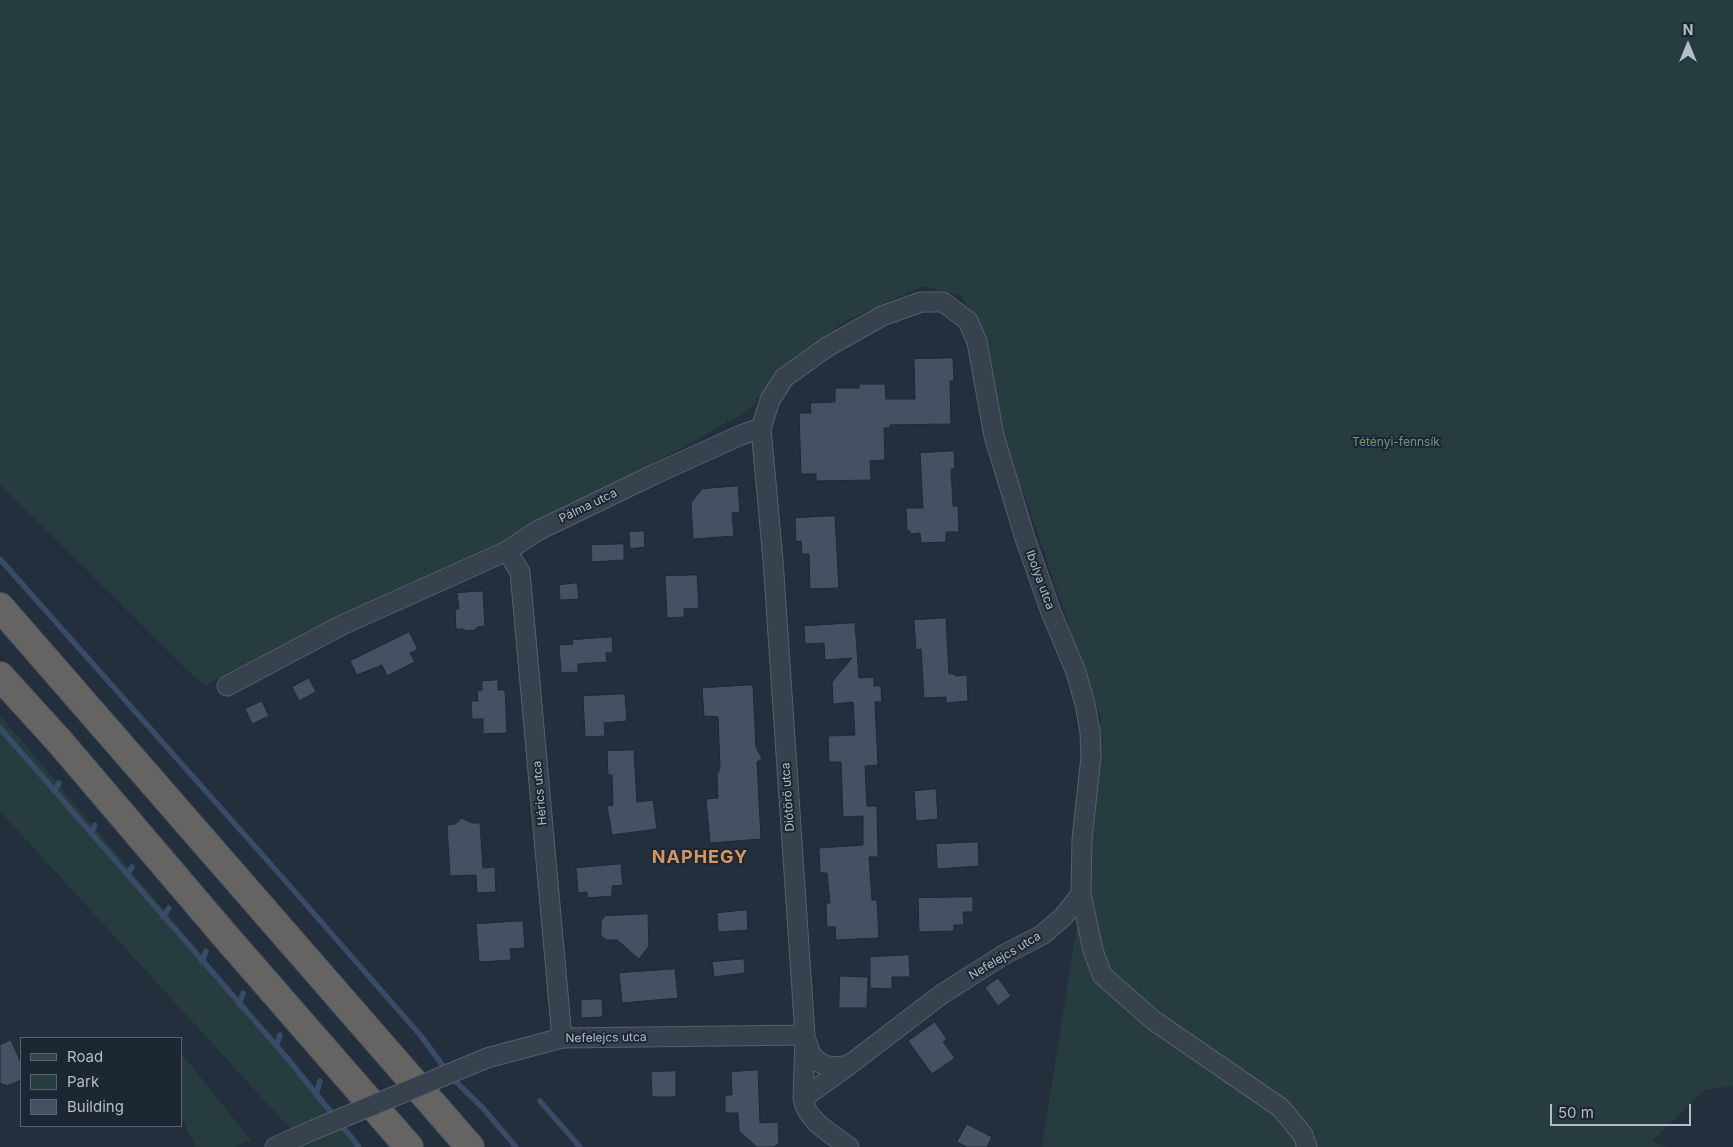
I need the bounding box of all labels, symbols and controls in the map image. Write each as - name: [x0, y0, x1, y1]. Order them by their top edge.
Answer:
- north arrow: [1663, 20, 1713, 70]
- text: N: [1683, 21, 1693, 38]
- park label: Tétényi-fennsík: [1352, 435, 1440, 449]
- street label: Pálma utca: [557, 486, 619, 526]
- street label: Ibolya utca: [1023, 548, 1057, 612]
- street label: Hérics utca: [530, 760, 550, 826]
- street label: Diótörő utca: [778, 762, 798, 832]
- district label: NAPHEGY: [651, 847, 749, 869]
- street label: Nefelejcs utca: [967, 929, 1043, 983]
- street label: Nefelejcs utca: [565, 1030, 647, 1046]
- legend: [20, 1037, 182, 1127]
- text: Road: [67, 1047, 103, 1066]
- text: Park: [67, 1072, 99, 1091]
- scale bar: [1553, 1094, 1694, 1126]
- text: Building: [67, 1097, 124, 1116]
- text: 50 m: [1558, 1103, 1594, 1122]

